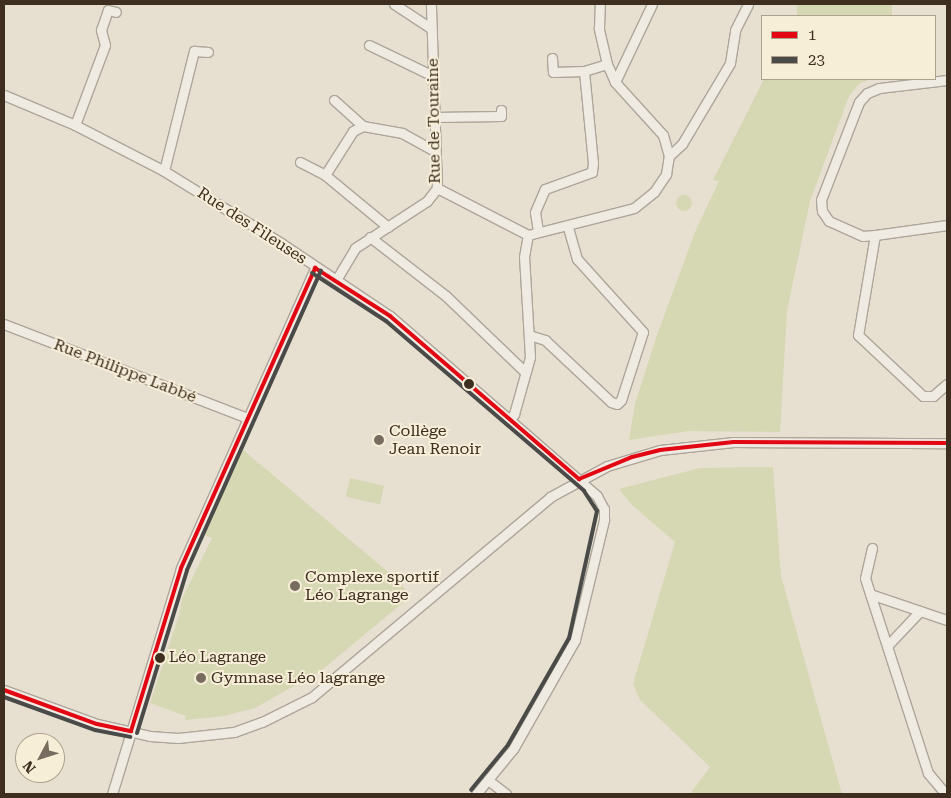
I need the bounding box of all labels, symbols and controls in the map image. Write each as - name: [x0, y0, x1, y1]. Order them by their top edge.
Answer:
- legend: [761, 15, 936, 80]
- text: 1: [808, 26, 816, 44]
- text: 23: [808, 51, 825, 69]
- street label: Rue de Touraine: [423, 58, 445, 184]
- street label: Rue des Fileuses: [194, 183, 310, 269]
- street label: Rue Philippe Labbé: [51, 335, 199, 407]
- unlabelled marker: [464, 379, 474, 389]
- place label: Collège Jean Renoir: [389, 421, 481, 459]
- marker: Collège Jean Renoir: [373, 434, 385, 446]
- place label: Complexe sportif Léo Lagrange: [305, 567, 439, 605]
- marker: Complexe sportif Léo Lagrange: [289, 580, 301, 592]
- place label: Léo Lagrange: [169, 649, 266, 667]
- marker: Léo Lagrange: [155, 653, 165, 663]
- place label: Gymnase Léo lagrange: [211, 668, 385, 688]
- marker: Gymnase Léo lagrange: [195, 672, 207, 684]
- north arrow: [15, 733, 65, 783]
- text: N: [20, 758, 39, 776]

